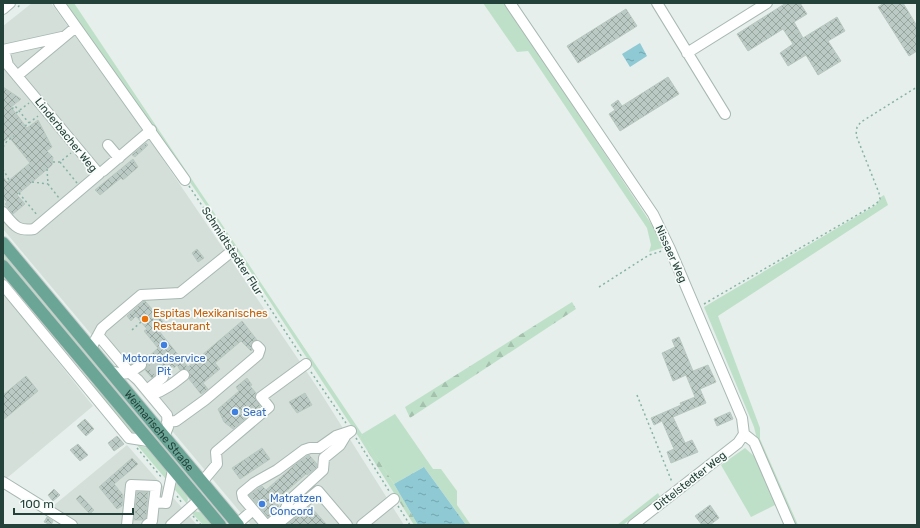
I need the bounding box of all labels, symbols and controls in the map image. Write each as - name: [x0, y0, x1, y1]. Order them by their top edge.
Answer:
- street label: Linderbacher Weg: [32, 95, 100, 175]
- street label: Schmidtstedter Flur: [199, 204, 266, 298]
- street label: Nissaer Weg: [653, 223, 689, 285]
- place label: Espitas Mexikanisches Restaurant: [153, 307, 268, 333]
- marker: Espitas Mexikanisches Restaurant: [140, 314, 150, 324]
- marker: Motorradservice Pit: [159, 340, 169, 350]
- place label: Motorradservice Pit: [122, 352, 206, 378]
- street label: Weimarische Straße: [122, 387, 197, 474]
- place label: Seat: [243, 406, 267, 419]
- marker: Seat: [230, 407, 240, 417]
- street label: Dittelstedter Weg: [651, 449, 729, 513]
- scale bar: [14, 490, 133, 516]
- place label: Matratzen Concord: [270, 492, 322, 518]
- text: 100 m: [20, 497, 54, 511]
- marker: Matratzen Concord: [257, 499, 267, 509]

